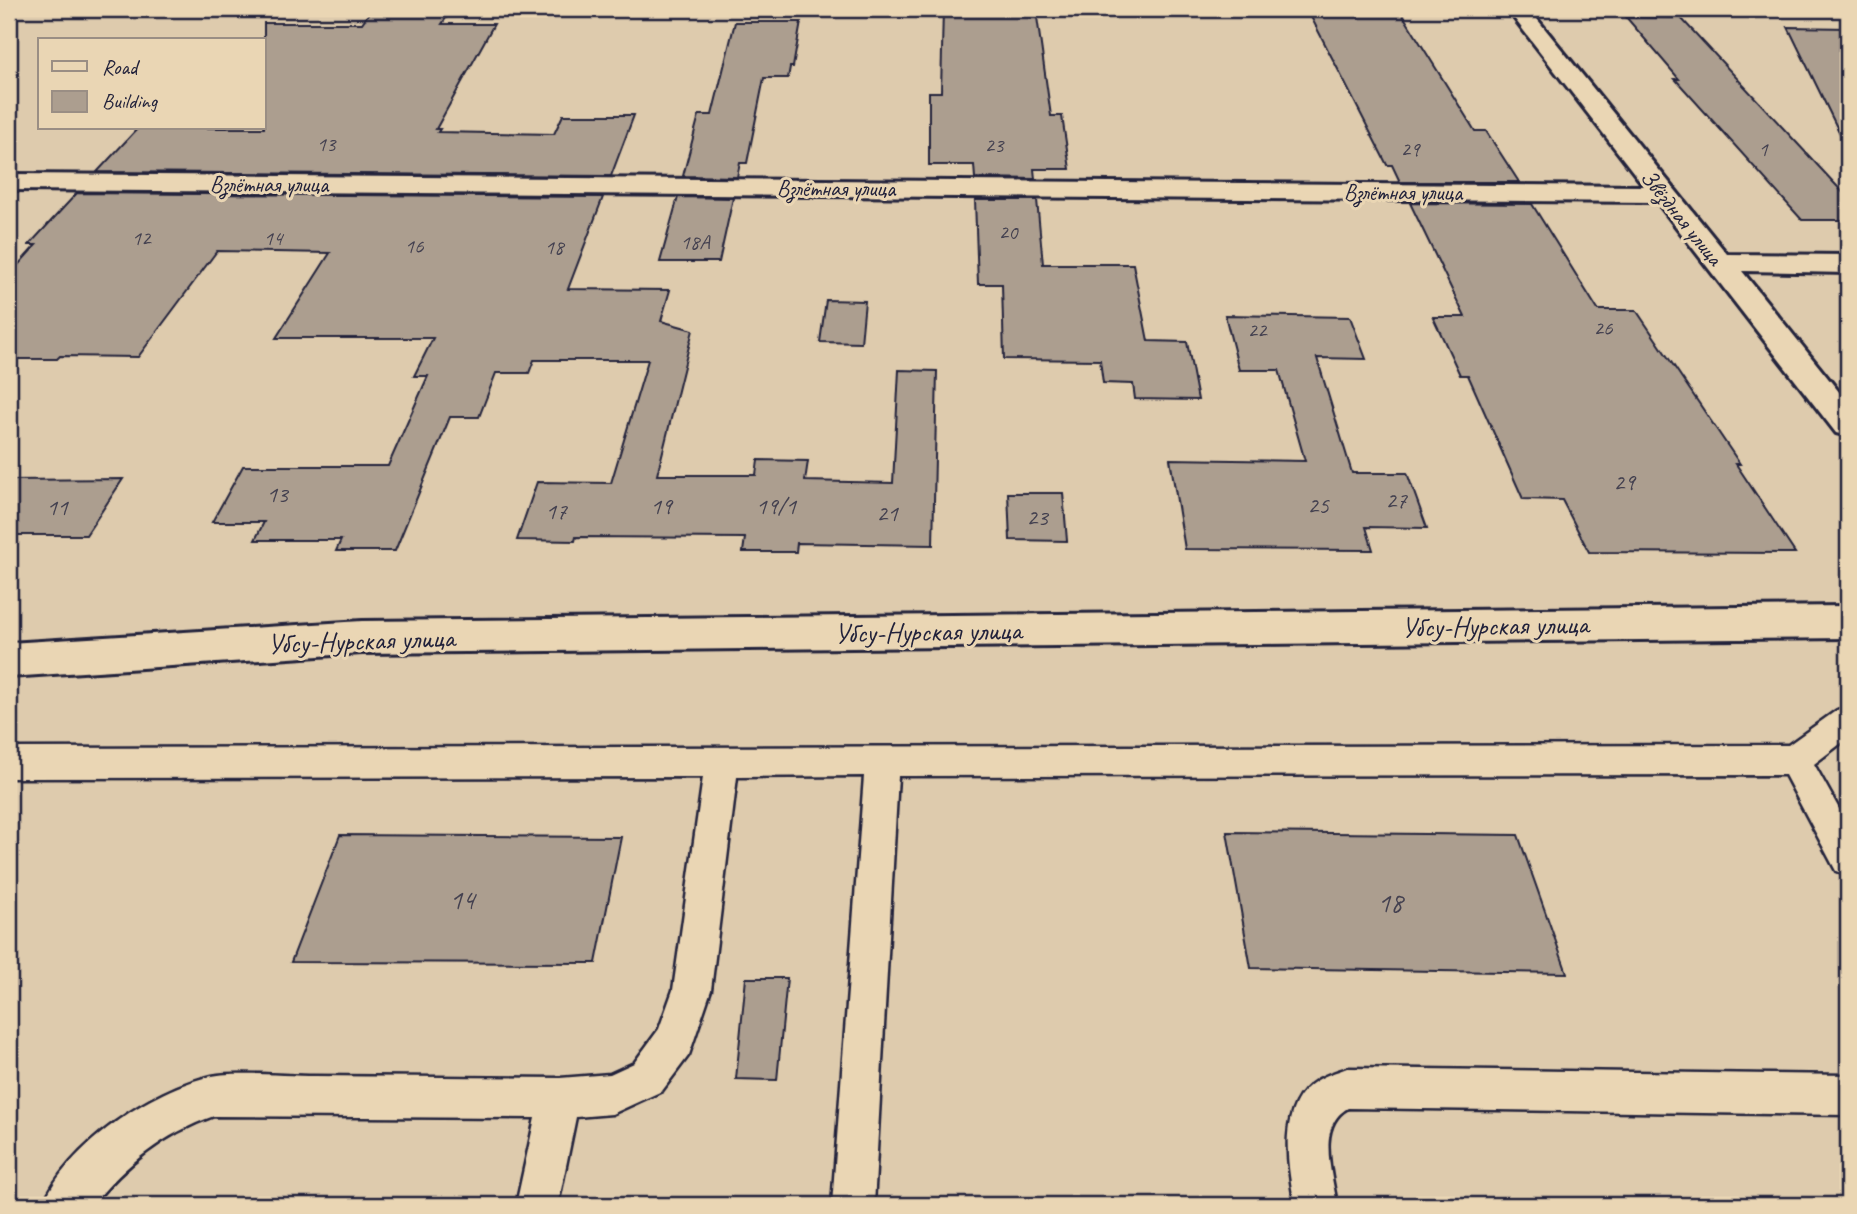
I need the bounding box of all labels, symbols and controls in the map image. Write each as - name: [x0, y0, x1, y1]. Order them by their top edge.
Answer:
- legend: [38, 38, 266, 130]
- text: Road: [102, 54, 141, 80]
- text: Building: [102, 88, 159, 114]
- house number: 13: [317, 131, 337, 157]
- house number: 23: [985, 132, 1005, 158]
- house number: 29: [1401, 136, 1421, 162]
- house number: 1: [1758, 136, 1769, 162]
- street label: Звёздная улица: [1633, 163, 1730, 273]
- street label: Взлётная улица: [210, 170, 330, 200]
- street label: Взлётная улица: [777, 174, 897, 204]
- street label: Взлётная улица: [1344, 178, 1464, 208]
- house number: 20: [999, 219, 1019, 245]
- house number: 12: [132, 225, 152, 251]
- house number: 14: [264, 225, 285, 251]
- house number: 18А: [680, 229, 711, 255]
- house number: 16: [405, 233, 424, 259]
- house number: 18: [545, 234, 566, 260]
- house number: 26: [1594, 315, 1613, 341]
- house number: 22: [1248, 317, 1268, 343]
- house number: 29: [1613, 467, 1637, 497]
- house number: 13: [266, 479, 290, 509]
- house number: 27: [1385, 485, 1408, 515]
- house number: 25: [1307, 490, 1330, 520]
- house number: 19: [650, 491, 674, 521]
- house number: 19/1: [756, 491, 797, 521]
- house number: 11: [46, 492, 69, 522]
- house number: 17: [545, 496, 568, 526]
- house number: 21: [876, 498, 899, 528]
- house number: 23: [1026, 502, 1050, 532]
- street label: Убсу-Нурская улица: [1401, 606, 1591, 645]
- street label: Убсу-Нурская улица: [834, 612, 1024, 651]
- street label: Убсу-Нурская улица: [267, 620, 458, 661]
- house number: 14: [449, 882, 477, 917]
- house number: 18: [1377, 885, 1405, 920]

